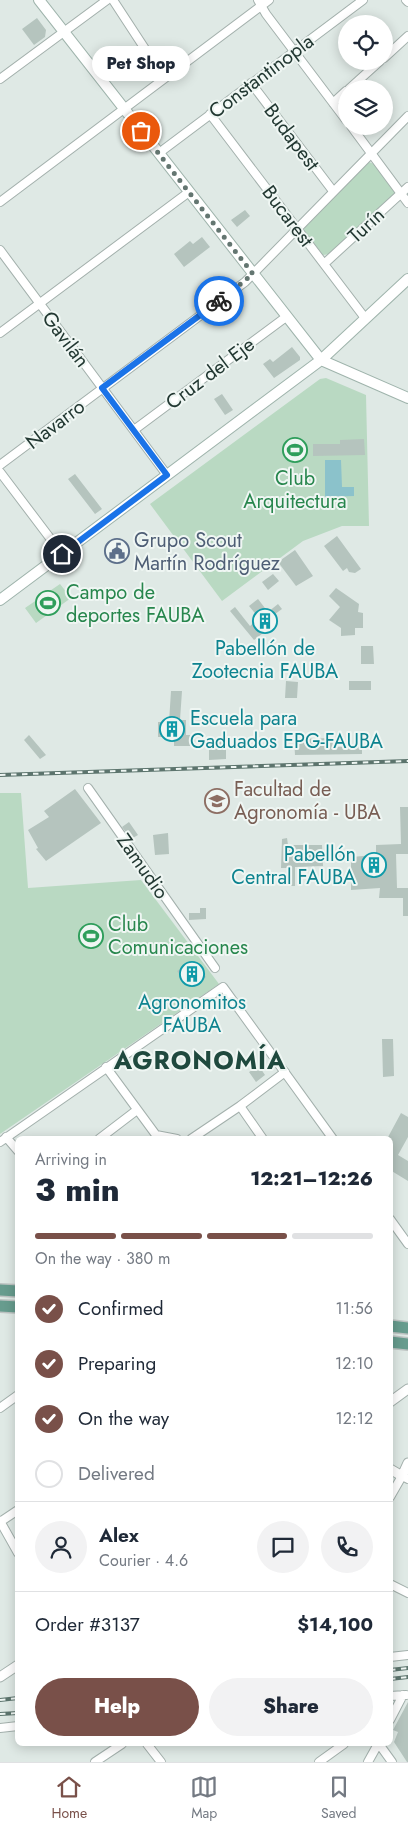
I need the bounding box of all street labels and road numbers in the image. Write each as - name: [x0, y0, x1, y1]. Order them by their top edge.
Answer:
- street label: Constantinopla: [203, 27, 320, 126]
- street label: Budapest: [257, 98, 327, 177]
- street label: Bucarest: [255, 179, 321, 253]
- street label: Turín: [342, 201, 391, 250]
- street label: Gavilán: [35, 305, 96, 374]
- street label: Cruz del Eje: [160, 330, 261, 417]
- street label: Navarro: [20, 392, 91, 456]
- street label: Zamudio: [109, 828, 176, 905]

